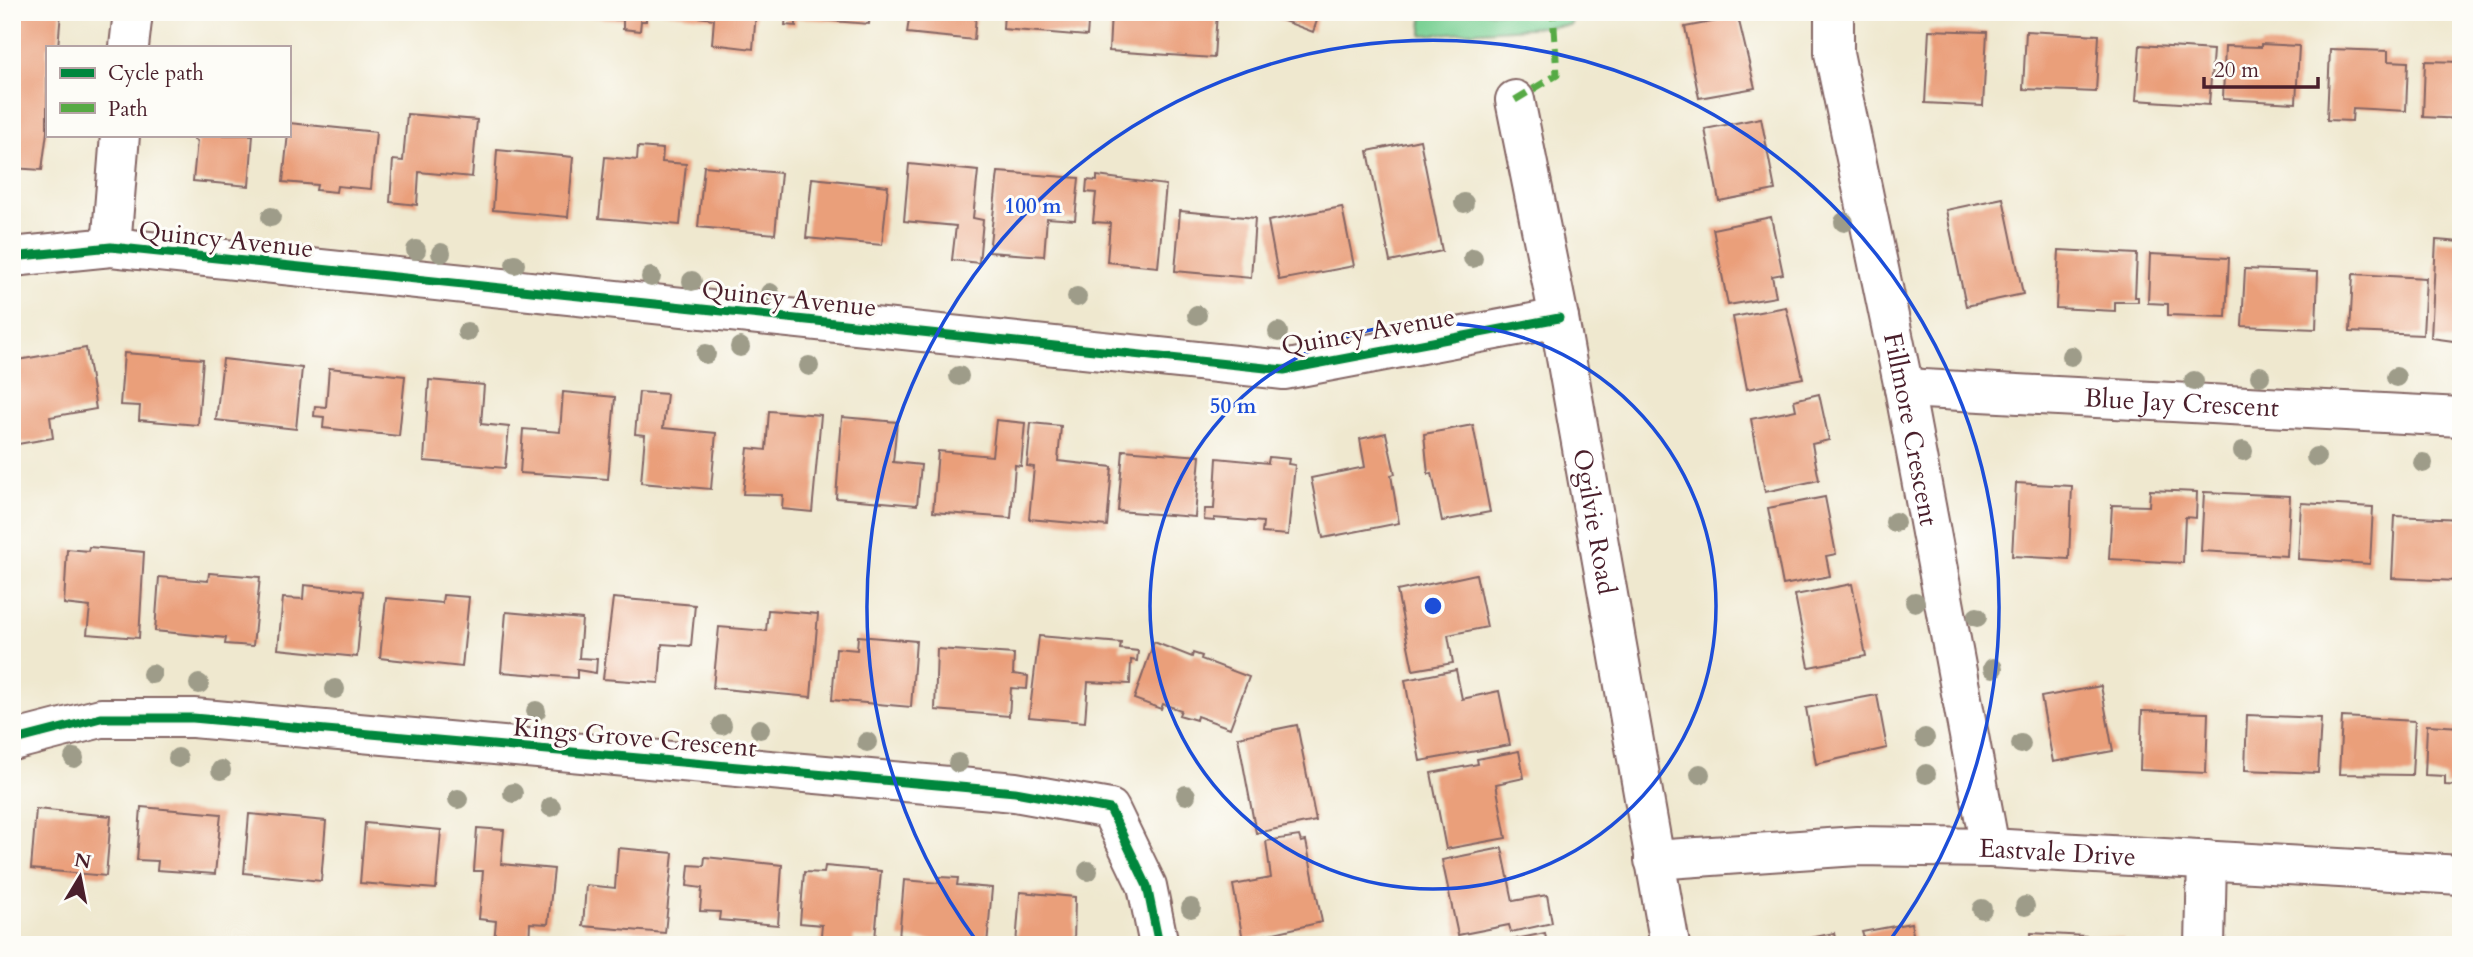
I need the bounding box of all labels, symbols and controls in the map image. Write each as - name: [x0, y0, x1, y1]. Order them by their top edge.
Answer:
- legend: [46, 46, 290, 136]
- scale bar: [2204, 46, 2317, 90]
- text: 20 m: [2214, 56, 2259, 85]
- text: Cycle path: [108, 59, 204, 88]
- text: Path: [108, 95, 148, 124]
- text: 100 m: [1004, 192, 1062, 221]
- street label: Quincy Avenue: [137, 213, 315, 266]
- street label: Quincy Avenue: [700, 272, 878, 325]
- street label: Quincy Avenue: [1279, 299, 1458, 364]
- street label: Fillmore Crescent: [1875, 329, 1946, 529]
- street label: Blue Jay Crescent: [2083, 380, 2280, 425]
- text: 50 m: [1210, 392, 1257, 421]
- street label: Ogilvie Road: [1564, 446, 1625, 597]
- centre of rings: [1421, 594, 1445, 618]
- street label: Kings Grove Crescent: [512, 709, 758, 766]
- street label: Eastvale Drive: [1979, 831, 2137, 874]
- north arrow: [46, 842, 116, 912]
- text: N: [72, 847, 94, 876]

